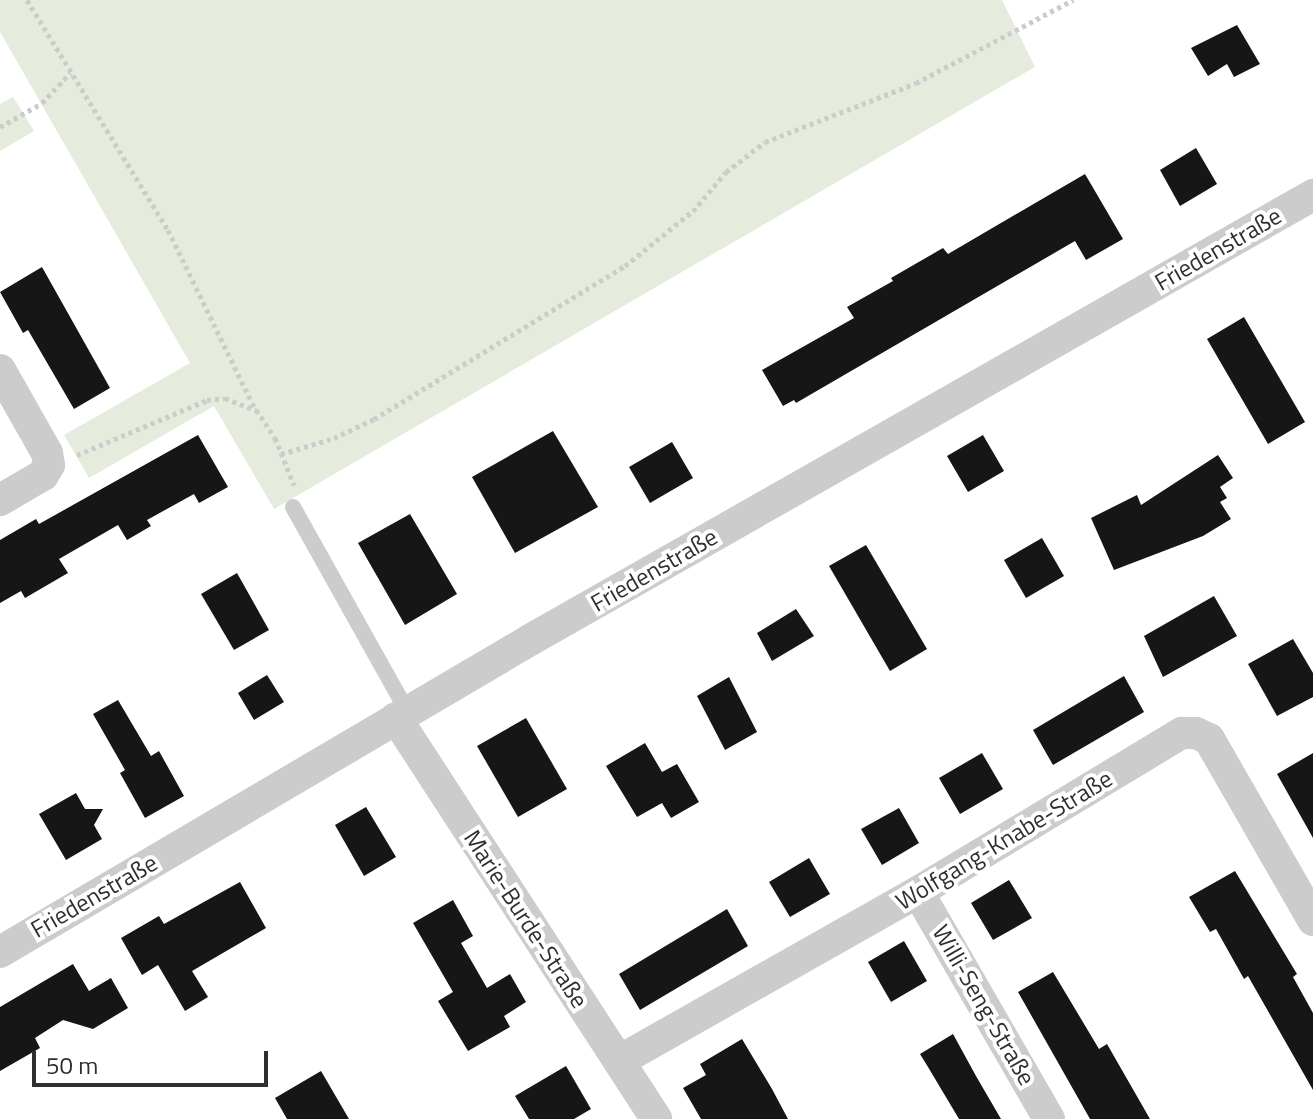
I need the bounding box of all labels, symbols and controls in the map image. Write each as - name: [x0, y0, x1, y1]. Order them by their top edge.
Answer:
- street label: Friedenstraße: [1150, 201, 1286, 297]
- street label: Friedenstraße: [586, 522, 722, 618]
- street label: Wolfgang-Knabe-Straße: [891, 764, 1117, 916]
- street label: Marie-Burde-Straße: [458, 825, 594, 1013]
- street label: Friedenstraße: [26, 848, 162, 944]
- street label: Willi-Seng-Straße: [927, 920, 1041, 1090]
- scale bar: [36, 1035, 272, 1085]
- text: 50 m: [46, 1047, 98, 1083]

